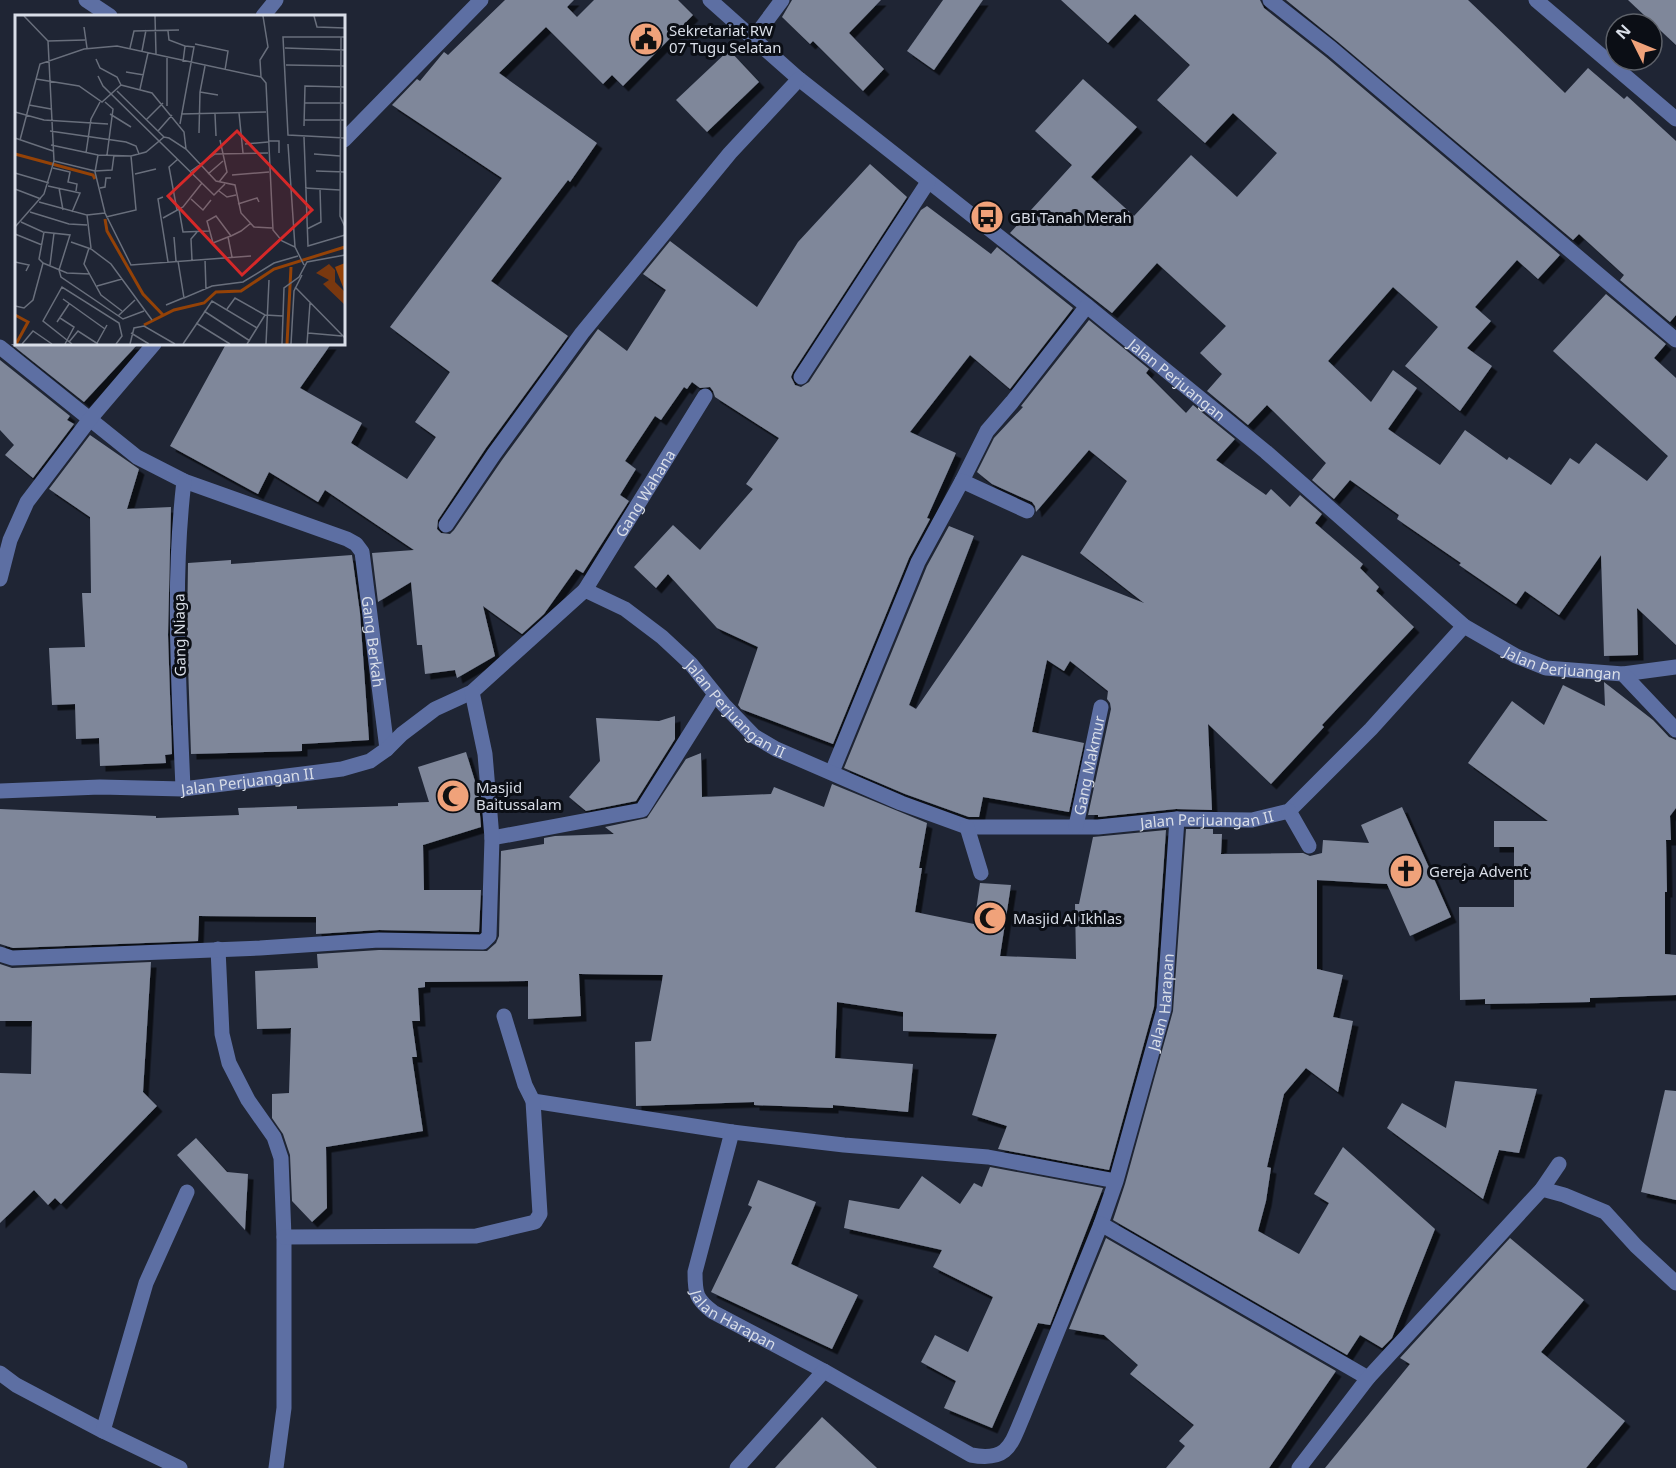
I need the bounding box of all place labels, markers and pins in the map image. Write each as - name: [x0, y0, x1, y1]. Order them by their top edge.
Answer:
- place label: Sekretariat RW 07 Tugu Selatan: [669, 20, 781, 57]
- public building icon: Sekretariat RW 07 Tugu Selatan: [628, 21, 664, 57]
- bus stop icon: GBI Tanah Merah: [969, 199, 1005, 235]
- place label: GBI Tanah Merah: [1010, 207, 1132, 227]
- place label: Masjid Baitussalam: [476, 777, 562, 814]
- mosque icon: Masjid Baitussalam: [435, 778, 471, 814]
- church icon: Gereja Advent: [1388, 853, 1424, 889]
- place label: Gereja Advent: [1429, 861, 1529, 881]
- mosque icon: Masjid Al Ikhlas: [972, 900, 1008, 936]
- place label: Masjid Al Ikhlas: [1013, 908, 1122, 928]

